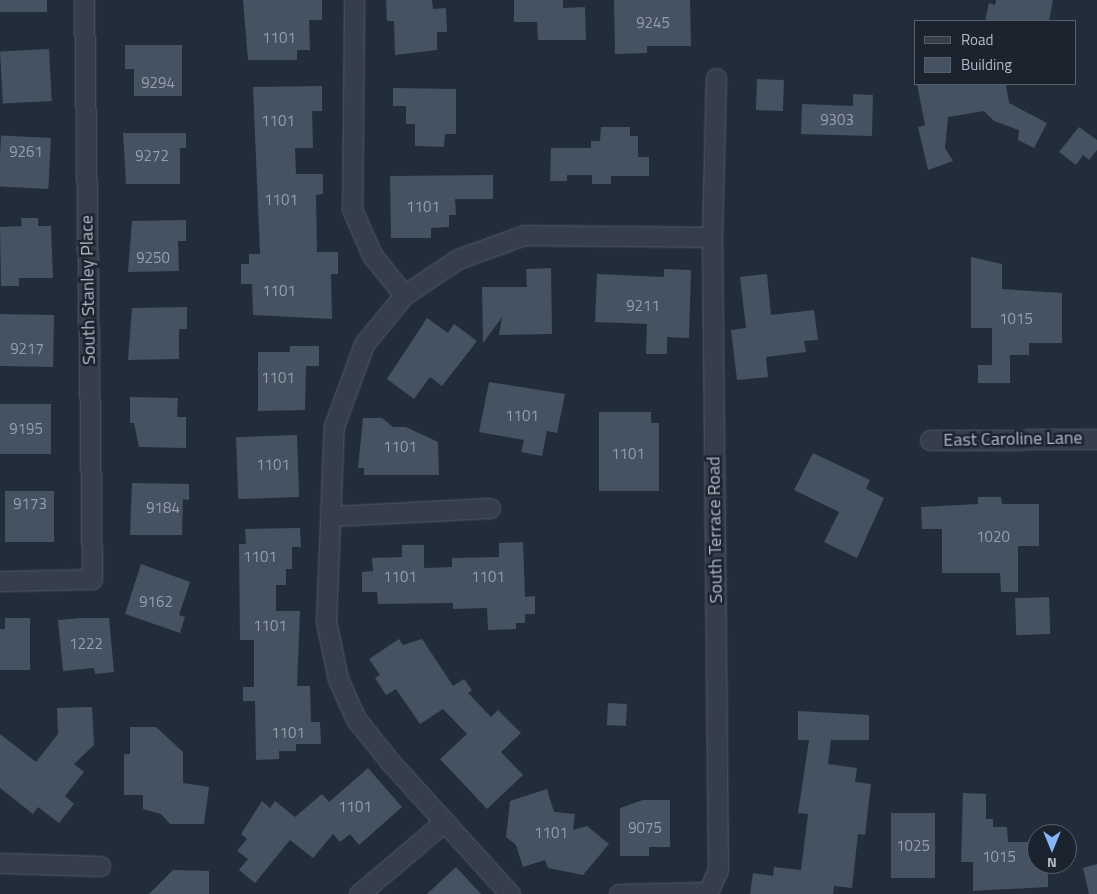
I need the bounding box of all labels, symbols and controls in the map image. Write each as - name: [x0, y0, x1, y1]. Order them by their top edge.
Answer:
- house number: 9245: [636, 14, 670, 32]
- legend: [914, 20, 1077, 85]
- text: Road: [961, 28, 993, 51]
- house number: 1101: [262, 29, 296, 47]
- text: Building: [961, 53, 1012, 76]
- house number: 9294: [141, 74, 175, 92]
- house number: 9303: [820, 111, 854, 129]
- house number: 1101: [261, 112, 295, 130]
- house number: 9261: [9, 143, 43, 161]
- house number: 9272: [135, 147, 169, 165]
- house number: 1101: [264, 191, 298, 209]
- house number: 1101: [406, 198, 440, 216]
- street label: South Stanley Place: [76, 215, 100, 365]
- house number: 9250: [136, 249, 170, 267]
- house number: 1101: [262, 282, 296, 300]
- house number: 9211: [626, 297, 660, 315]
- house number: 1015: [999, 310, 1033, 328]
- house number: 9217: [10, 340, 44, 358]
- house number: 1101: [261, 369, 295, 387]
- house number: 1101: [505, 407, 539, 425]
- house number: 9195: [9, 420, 43, 438]
- street label: East Caroline Lane: [943, 427, 1083, 451]
- house number: 1101: [383, 438, 417, 456]
- house number: 1101: [611, 445, 645, 463]
- house number: 1101: [256, 456, 290, 474]
- street label: South Terrace Road: [703, 456, 727, 604]
- house number: 9173: [13, 495, 47, 513]
- house number: 9184: [146, 499, 180, 517]
- house number: 1020: [976, 528, 1010, 546]
- house number: 1101: [243, 548, 277, 566]
- house number: 1101: [383, 568, 417, 586]
- house number: 1101: [471, 568, 505, 586]
- house number: 9162: [139, 593, 173, 611]
- house number: 1101: [253, 617, 287, 635]
- house number: 1222: [69, 635, 103, 653]
- house number: 1101: [271, 724, 305, 742]
- house number: 1101: [338, 798, 372, 816]
- house number: 9075: [628, 819, 662, 837]
- house number: 1101: [534, 824, 568, 842]
- north arrow: [1027, 824, 1077, 874]
- house number: 1025: [896, 837, 930, 855]
- house number: 1015: [982, 848, 1016, 866]
- text: N: [1047, 853, 1057, 874]

